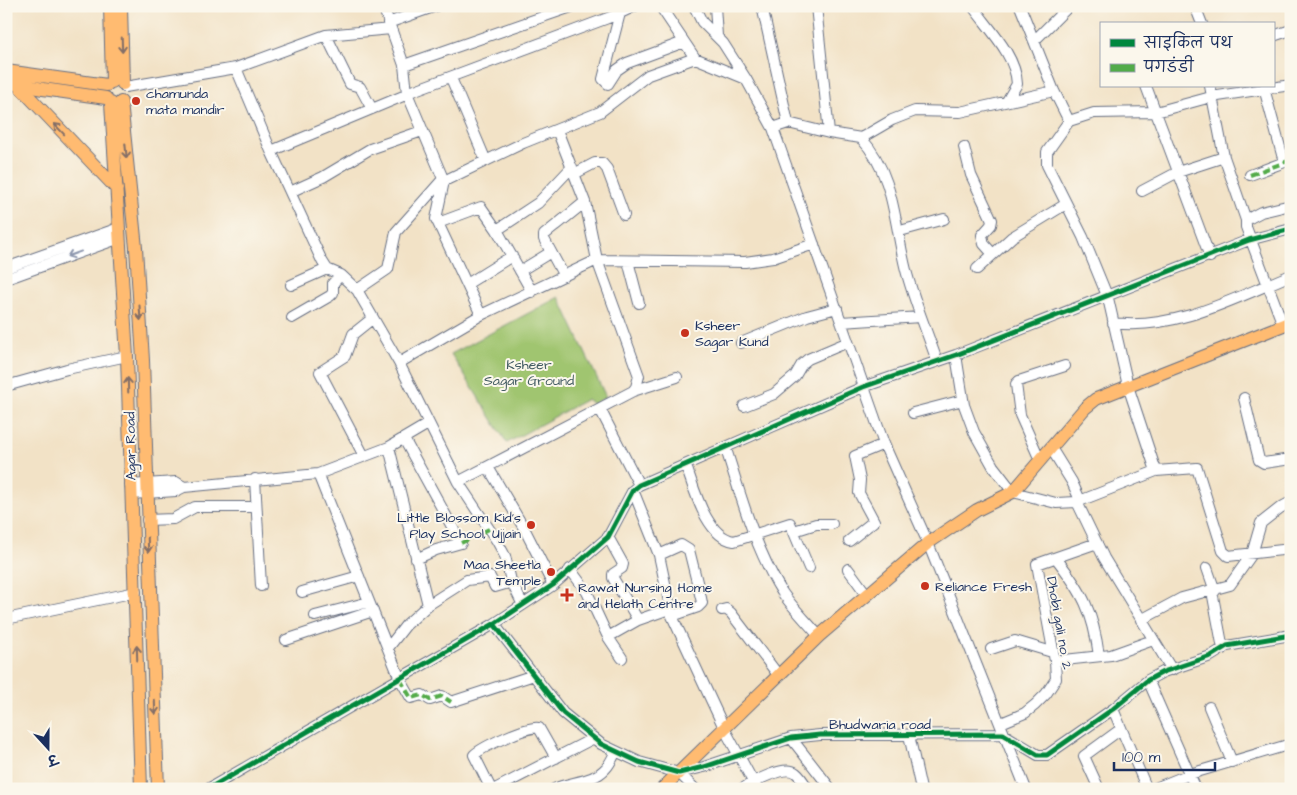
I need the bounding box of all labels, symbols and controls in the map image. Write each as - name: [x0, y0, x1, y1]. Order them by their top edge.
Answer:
- legend: [1100, 22, 1274, 88]
- text: साइकिल पथ: [1143, 31, 1233, 54]
- one-way arrow: [117, 36, 127, 53]
- text: पगडंडी: [1143, 55, 1194, 78]
- place label: chamunda mata mandir: [146, 84, 225, 120]
- marker: chamunda mata mandir: [130, 95, 142, 107]
- one-way arrow: [53, 122, 65, 135]
- one-way arrow: [121, 143, 131, 159]
- one-way arrow: [67, 250, 82, 259]
- one-way arrow: [135, 305, 144, 321]
- place label: Ksheer Sagar Kund: [695, 316, 769, 352]
- marker: Ksheer Sagar Kund: [679, 327, 691, 339]
- park label: Ksheer Sagar Ground: [484, 355, 574, 391]
- one-way arrow: [123, 378, 132, 394]
- street label: Agar Road: [120, 411, 142, 481]
- place label: Little Blossom Kid's Play School, Ujjain: [397, 508, 521, 544]
- marker: Little Blossom Kid's Play School, Ujjain: [525, 519, 537, 531]
- one-way arrow: [143, 536, 153, 553]
- place label: Maa Sheetla Temple: [464, 555, 541, 591]
- marker: Maa Sheetla Temple: [545, 566, 557, 578]
- street label: Dhobi gali no. 2: [1041, 575, 1077, 671]
- place label: Reliance Fresh: [935, 577, 1032, 597]
- place label: Rawat Nursing Home and Helath Centre: [578, 578, 713, 614]
- marker: Reliance Fresh: [919, 580, 931, 592]
- marker: Rawat Nursing Home and Helath Centre: [560, 588, 574, 602]
- one-way arrow: [133, 645, 142, 661]
- one-way arrow: [150, 699, 159, 715]
- street label: Bhudwaria road: [829, 715, 931, 735]
- north arrow: [22, 722, 72, 772]
- scale bar: [1114, 740, 1216, 772]
- text: उ: [43, 747, 62, 771]
- text: 100 m: [1122, 747, 1161, 768]

